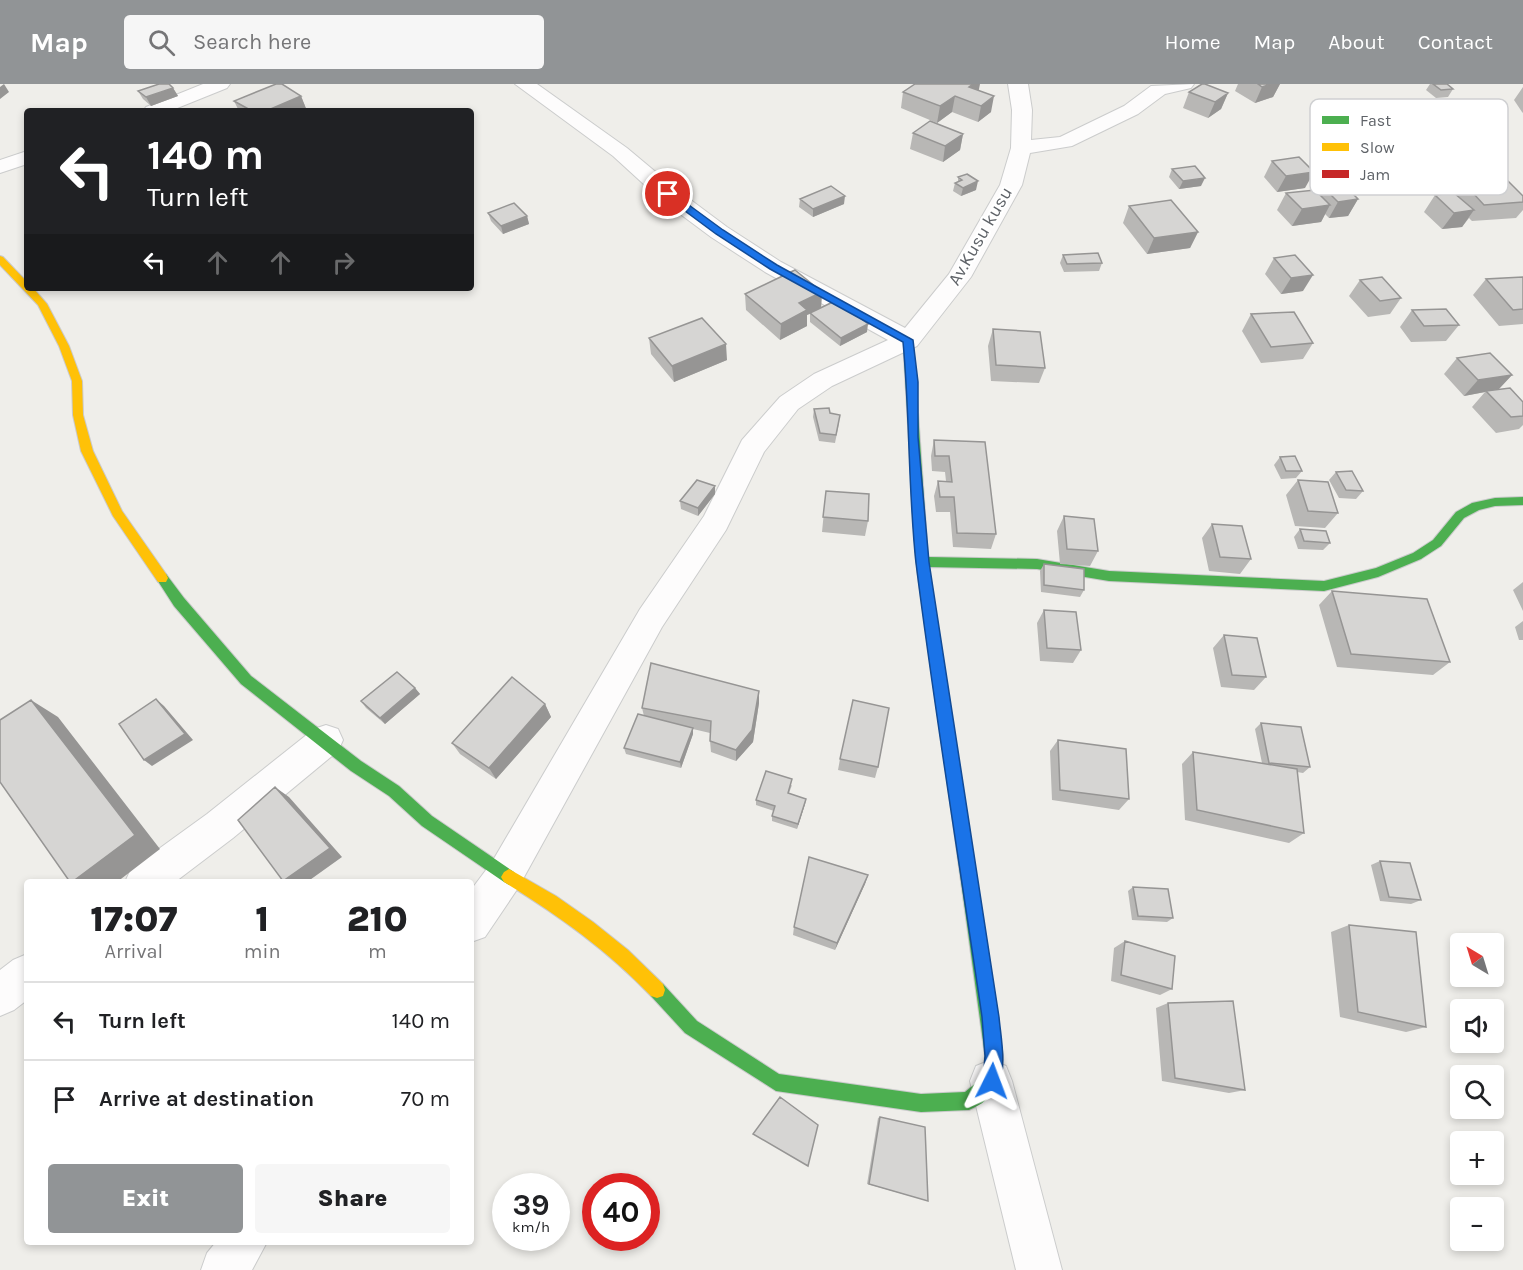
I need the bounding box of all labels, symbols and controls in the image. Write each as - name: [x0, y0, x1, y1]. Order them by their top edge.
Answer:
- search box: [124, 15, 544, 69]
- text: Map: [30, 26, 88, 59]
- icon: search: [145, 26, 178, 59]
- text: Search here: [193, 29, 311, 55]
- text: Home: [1165, 30, 1221, 54]
- text: Map: [1254, 30, 1295, 54]
- text: About: [1328, 30, 1385, 54]
- text: Contact: [1418, 30, 1493, 54]
- legend: [1310, 99, 1508, 195]
- text: Fast: [1360, 111, 1391, 130]
- text: 140 m: [147, 130, 264, 180]
- icon: left: [48, 132, 126, 210]
- text: Slow: [1360, 138, 1395, 157]
- text: Jam: [1360, 165, 1390, 184]
- pin: [642, 168, 693, 219]
- icon: arrive: [651, 177, 684, 210]
- text: Turn left: [147, 181, 248, 213]
- street label: Av.Kusu kusu: [943, 183, 1017, 289]
- icon: left: [138, 246, 171, 279]
- icon: ahead: [201, 246, 234, 279]
- icon: ahead: [264, 246, 297, 279]
- icon: right: [327, 246, 360, 279]
- text: 17:07: [90, 898, 178, 940]
- text: 1: [255, 898, 269, 940]
- text: 210: [347, 898, 408, 940]
- north arrow: [1450, 933, 1504, 987]
- map controls: [1450, 933, 1504, 1251]
- text: Arrival: [105, 940, 163, 963]
- text: min: [244, 940, 281, 963]
- text: m: [368, 940, 387, 963]
- button: sound: [1450, 999, 1504, 1053]
- icon: left: [48, 1005, 81, 1038]
- text: Turn left: [99, 1008, 186, 1034]
- text: 140 m: [392, 1008, 450, 1034]
- position arrow: [960, 1049, 1024, 1113]
- button: search: [1450, 1065, 1504, 1119]
- icon: arrive: [48, 1083, 81, 1116]
- text: Arrive at destination: [99, 1086, 314, 1112]
- text: 70 m: [401, 1086, 450, 1112]
- button: +: [1450, 1131, 1504, 1185]
- button: Exit: [48, 1164, 243, 1233]
- button: Share: [255, 1164, 450, 1233]
- speed limit sign: 40: [582, 1173, 660, 1251]
- text: 39: [513, 1187, 549, 1223]
- button: −: [1450, 1197, 1504, 1251]
- text: km/h: [512, 1218, 550, 1236]

